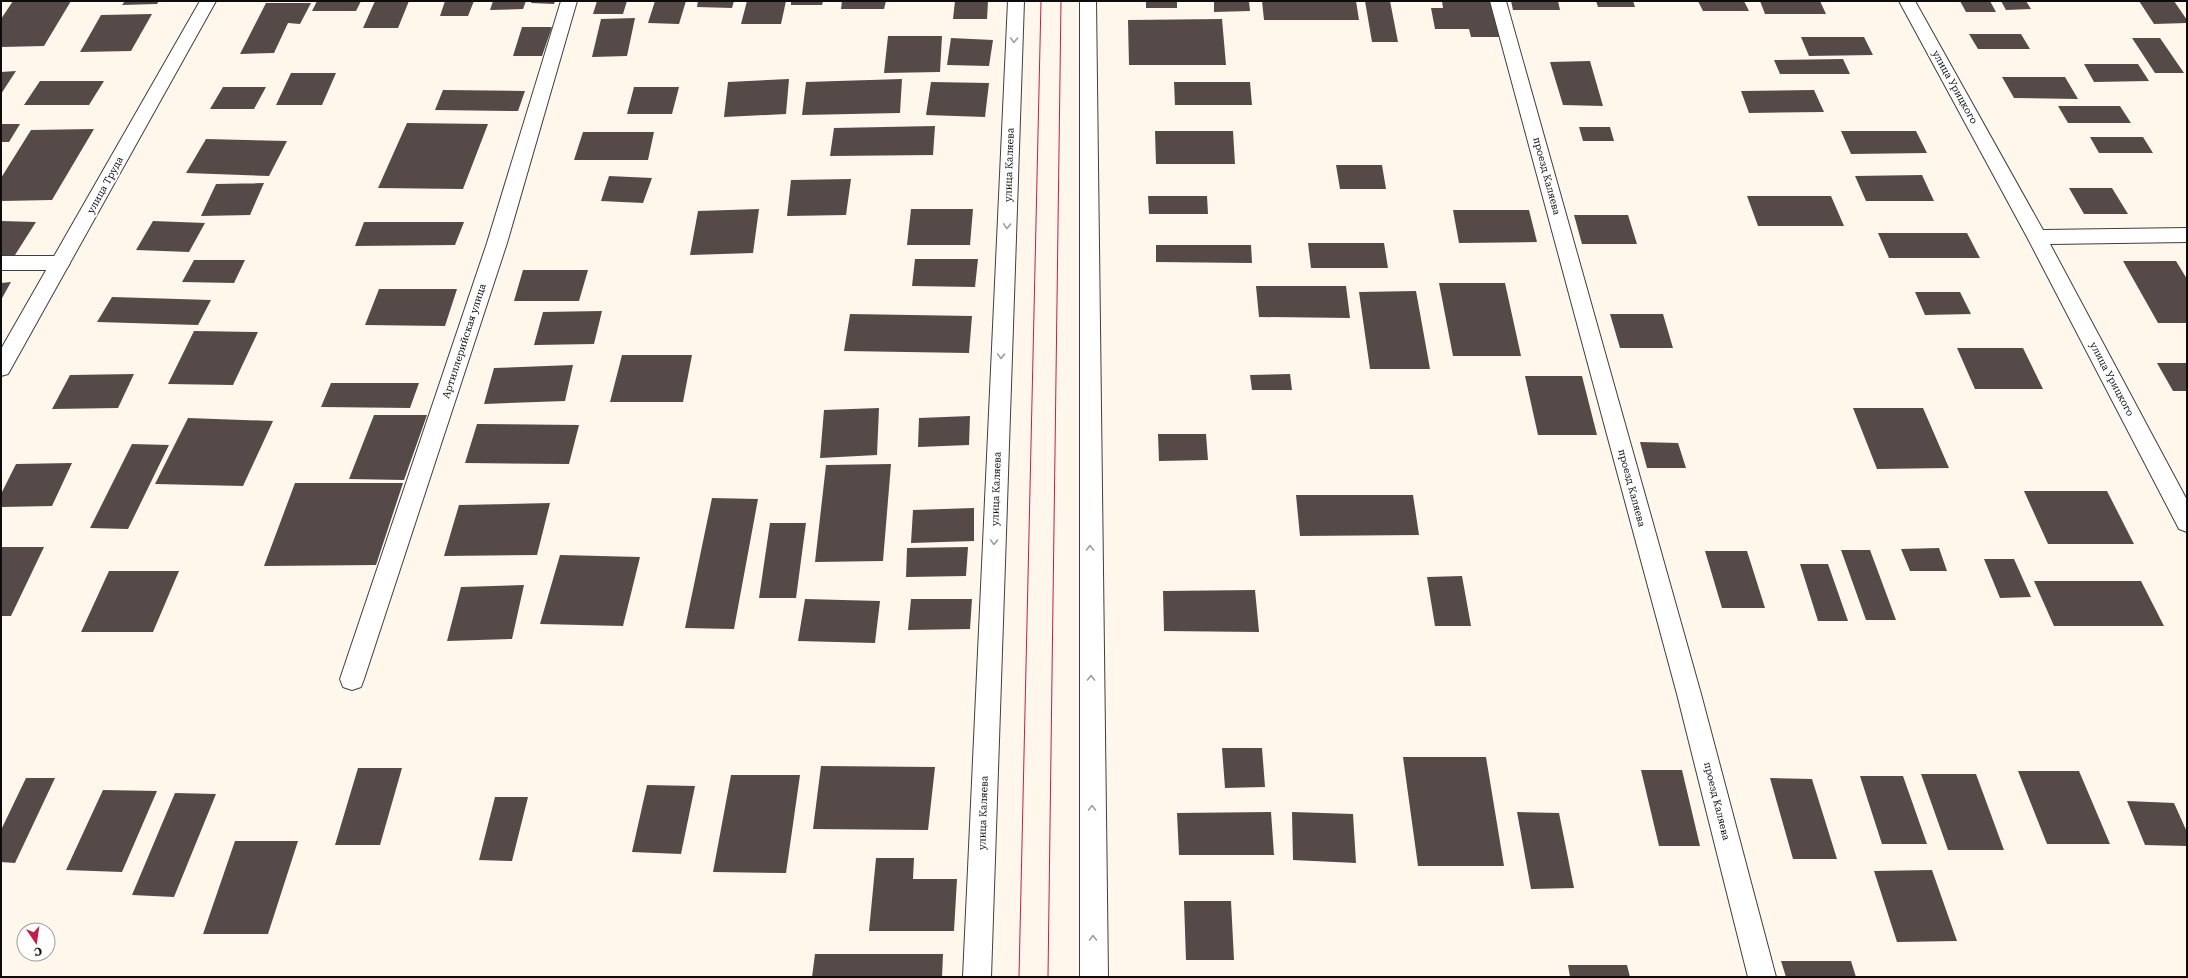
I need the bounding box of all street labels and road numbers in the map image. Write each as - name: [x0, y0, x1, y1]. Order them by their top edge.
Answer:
- street label: улица Урицкого: [1930, 48, 1980, 126]
- street label: улица Каляева: [1002, 127, 1016, 202]
- street label: проезд Каляева: [1531, 136, 1563, 217]
- street label: улица Труда: [85, 154, 125, 215]
- street label: Артиллерийская улица: [440, 282, 488, 400]
- street label: улица Урицкого: [2088, 340, 2136, 418]
- street label: проезд Каляева: [1616, 448, 1648, 529]
- street label: улица Каляева: [989, 451, 1003, 526]
- street label: проезд Каляева: [1702, 761, 1732, 842]
- street label: улица Каляева: [976, 775, 990, 850]

